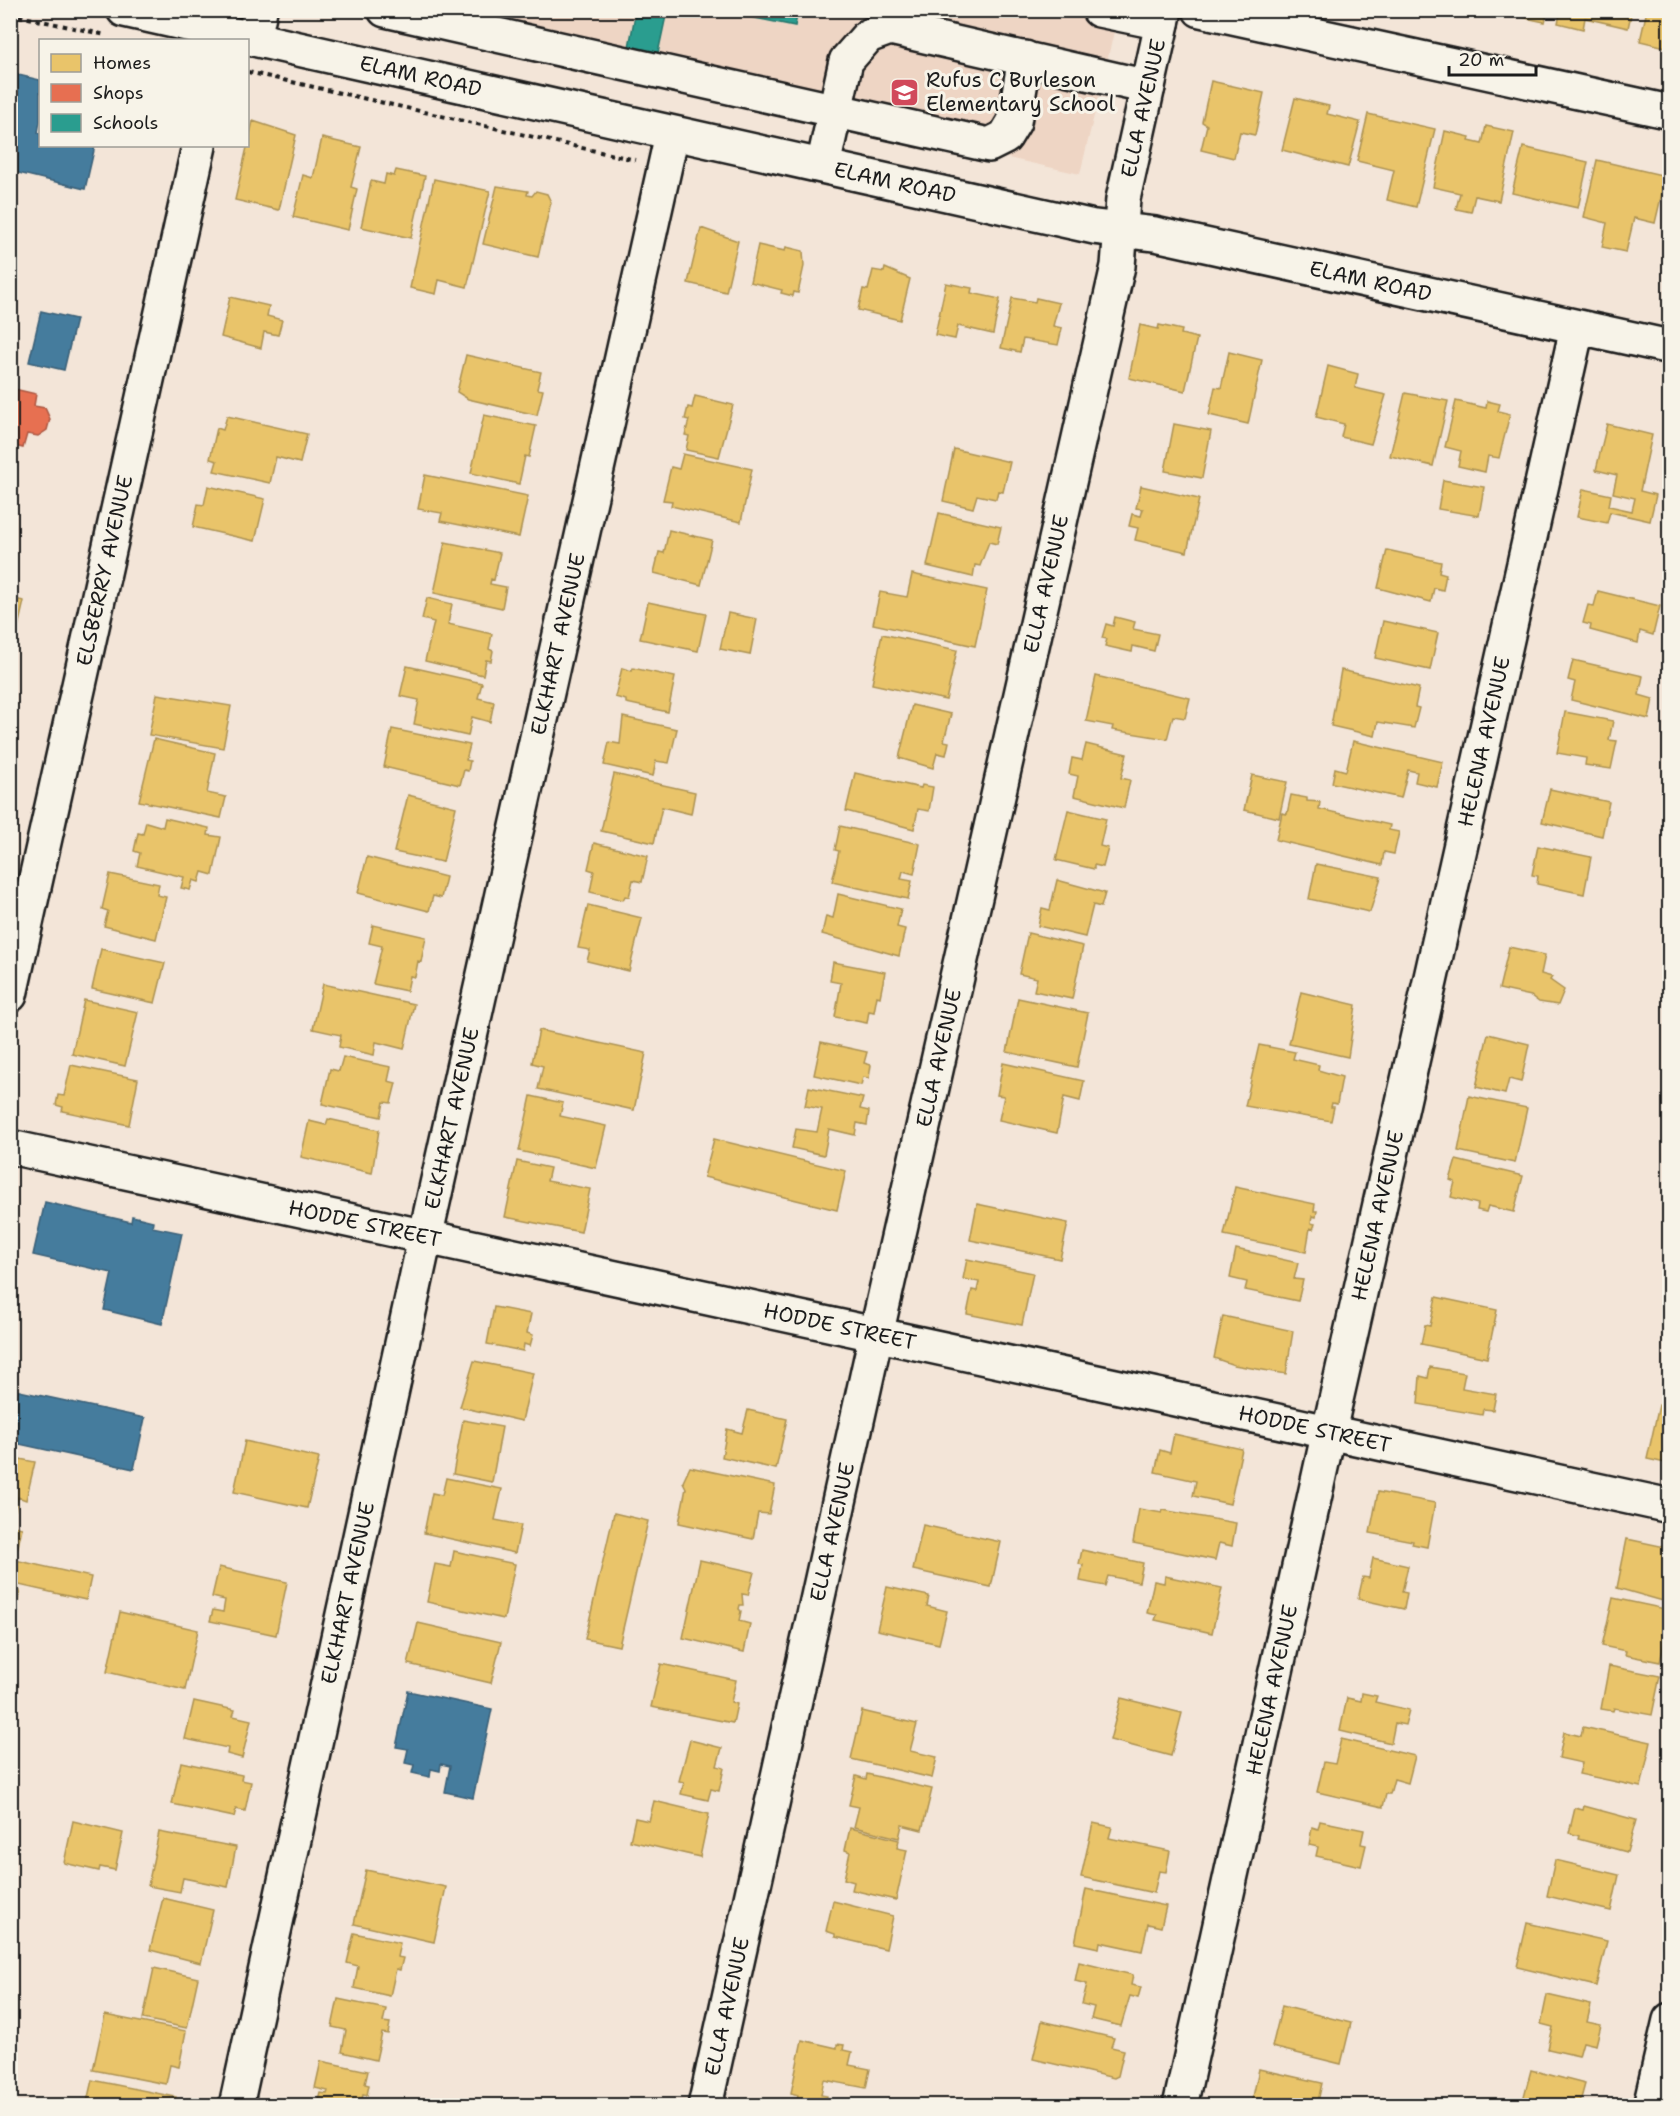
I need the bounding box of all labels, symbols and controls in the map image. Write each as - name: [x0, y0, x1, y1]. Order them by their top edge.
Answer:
- street label: ELLA AVENUE: [1114, 36, 1172, 180]
- legend: [39, 39, 249, 147]
- scale bar: [1449, 39, 1536, 77]
- text: 20 m: [1458, 48, 1504, 72]
- street label: ELAM ROAD: [357, 49, 484, 104]
- text: Homes: [93, 51, 151, 75]
- place label: Rufus C Burleson Elementary School: [926, 66, 1116, 118]
- school or university icon: Rufus C Burleson Elementary School: [889, 76, 921, 108]
- text: Shops: [93, 81, 144, 105]
- text: Schools: [93, 111, 159, 135]
- street label: ELAM ROAD: [831, 155, 959, 210]
- street label: ELAM ROAD: [1307, 254, 1434, 308]
- street label: ELSBERRY AVENUE: [70, 472, 139, 669]
- street label: ELLA AVENUE: [1017, 512, 1075, 656]
- street label: ELKHART AVENUE: [524, 550, 592, 738]
- street label: HELENA AVENUE: [1451, 653, 1517, 829]
- street label: ELLA AVENUE: [909, 986, 968, 1130]
- street label: ELKHART AVENUE: [418, 1025, 486, 1212]
- street label: HELENA AVENUE: [1345, 1128, 1410, 1304]
- street label: HODDE STREET: [286, 1194, 444, 1254]
- street label: HODDE STREET: [761, 1296, 919, 1357]
- street label: HODDE STREET: [1236, 1399, 1394, 1459]
- street label: ELLA AVENUE: [803, 1460, 861, 1604]
- street label: ELKHART AVENUE: [314, 1499, 381, 1687]
- street label: HELENA AVENUE: [1239, 1602, 1304, 1778]
- street label: ELLA AVENUE: [698, 1934, 756, 2078]

